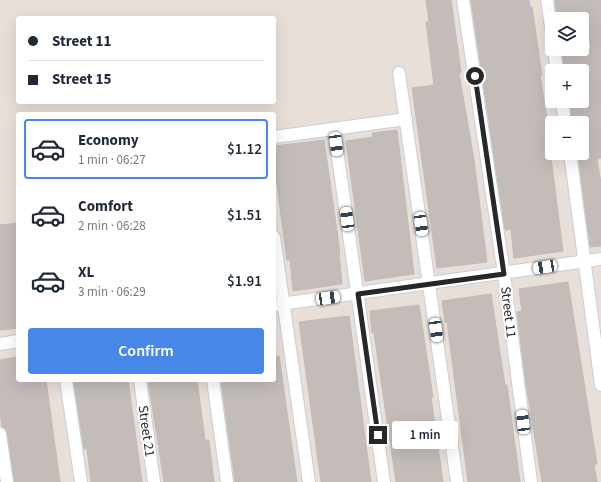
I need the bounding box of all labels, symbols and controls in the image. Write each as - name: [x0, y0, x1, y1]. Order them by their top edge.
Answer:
- map controls: [545, 12, 589, 160]
- button: layers: [545, 12, 589, 56]
- text: Street 11: [52, 31, 111, 52]
- button: +: [545, 64, 589, 108]
- route start: [466, 67, 484, 85]
- text: Street 15: [52, 69, 111, 90]
- button: −: [545, 116, 589, 160]
- text: Economy: [78, 130, 139, 151]
- icon: car: [30, 131, 66, 167]
- car: [328, 131, 344, 157]
- text: $1.12: [227, 139, 262, 160]
- text: 1 min · 06:27: [78, 151, 146, 169]
- text: Comfort: [78, 196, 133, 217]
- icon: car: [30, 197, 66, 233]
- text: $1.51: [227, 205, 262, 226]
- car: [339, 206, 355, 232]
- car: [413, 211, 429, 237]
- text: 2 min · 06:28: [78, 217, 146, 235]
- car: [532, 259, 558, 275]
- text: XL: [78, 262, 94, 283]
- icon: car: [30, 263, 66, 299]
- text: $1.91: [227, 271, 262, 292]
- text: 3 min · 06:29: [78, 283, 146, 301]
- street label: Street 11: [495, 285, 521, 339]
- car: [315, 290, 341, 306]
- car: [428, 317, 444, 343]
- button: Confirm: [28, 328, 264, 374]
- street label: Street 21: [133, 404, 160, 458]
- car: [516, 409, 530, 435]
- callout: 1 min: [392, 421, 458, 449]
- route end: [369, 426, 387, 444]
- text: 1 min: [410, 426, 440, 444]

